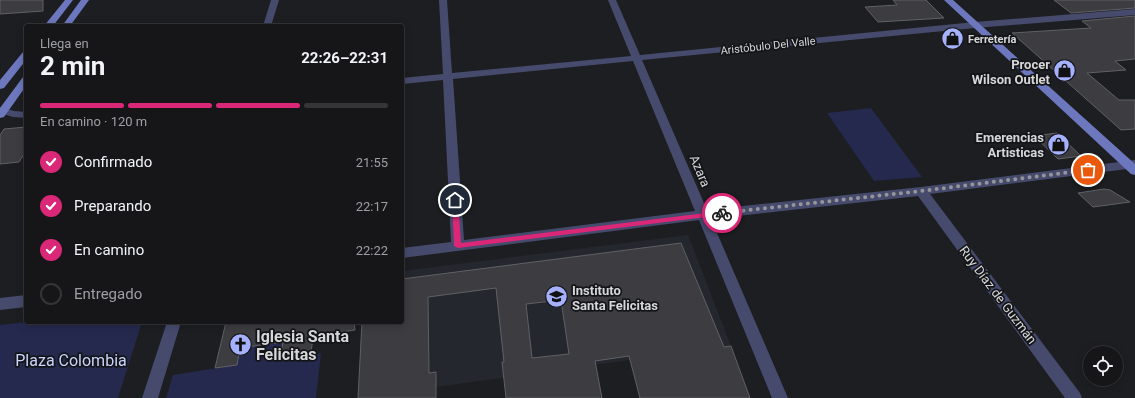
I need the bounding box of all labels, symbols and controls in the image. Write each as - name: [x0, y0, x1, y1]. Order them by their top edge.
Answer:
- shop icon: Ferretería: [940, 26, 966, 52]
- place label: Ferretería: [968, 33, 1016, 46]
- street label: Aristóbulo Del Valle: [720, 35, 816, 57]
- text: Llega en: [40, 36, 89, 51]
- text: 22:26–22:31: [301, 49, 388, 67]
- text: 2 min: [40, 51, 105, 81]
- place label: Procer Wilson Outlet: [972, 57, 1051, 87]
- shop icon: Procer Wilson Outlet: [1052, 58, 1078, 84]
- text: En camino · 120 m: [40, 114, 147, 129]
- place label: Emerencias Artisticas: [976, 130, 1044, 160]
- shop icon: Emerencias Artisticas: [1046, 131, 1072, 157]
- icon: check: [40, 151, 62, 173]
- text: Confirmado: [74, 153, 152, 171]
- street label: Azara: [687, 153, 713, 189]
- pin: [1071, 153, 1105, 187]
- text: 21:55: [356, 155, 388, 170]
- icon: bag: [1077, 159, 1099, 181]
- pin: [438, 183, 472, 217]
- icon: home: [444, 189, 466, 211]
- courier: [702, 193, 742, 233]
- icon: check: [40, 195, 62, 217]
- text: Preparando: [74, 197, 151, 215]
- text: 22:17: [356, 199, 388, 214]
- icon: bike: [711, 202, 733, 224]
- icon: check: [40, 239, 62, 261]
- text: En camino: [74, 241, 144, 259]
- text: 22:22: [356, 243, 388, 258]
- street label: Ruy Díaz de Guzmán: [956, 243, 1040, 347]
- place label: Instituto Santa Felicitas: [572, 283, 658, 313]
- school or university icon: Instituto Santa Felicitas: [544, 284, 570, 310]
- text: Entregado: [74, 285, 142, 303]
- place label: Iglesia Santa Felicitas: [256, 327, 349, 364]
- church icon: Iglesia Santa Felicitas: [228, 332, 254, 358]
- map controls: [1083, 346, 1123, 386]
- button: locate: [1083, 346, 1123, 386]
- park label: Plaza Colombia: [15, 351, 127, 370]

